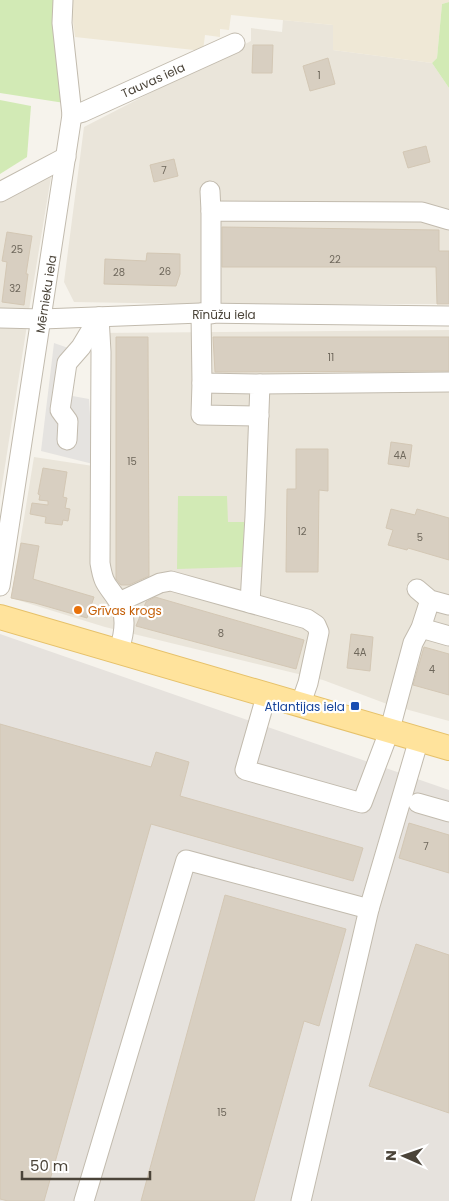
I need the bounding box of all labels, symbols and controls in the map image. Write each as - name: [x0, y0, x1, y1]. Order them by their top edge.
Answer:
- street label: Tauvas iela: [118, 58, 188, 102]
- house number: 1: [317, 68, 321, 83]
- house number: 7: [161, 163, 167, 178]
- house number: 25: [11, 242, 23, 257]
- house number: 22: [329, 252, 341, 267]
- street label: Mērnieku iela: [31, 254, 61, 334]
- house number: 26: [159, 264, 171, 279]
- house number: 28: [113, 265, 125, 280]
- house number: 32: [9, 281, 21, 296]
- street label: Rīnūžu iela: [192, 306, 256, 323]
- house number: 11: [328, 350, 334, 365]
- house number: 4A: [393, 448, 407, 463]
- house number: 15: [127, 454, 137, 469]
- house number: 12: [298, 524, 307, 539]
- house number: 5: [417, 530, 423, 545]
- place label: Grīvas krogs: [88, 602, 162, 619]
- marker: Grīvas krogs: [72, 604, 84, 616]
- house number: 8: [218, 626, 224, 641]
- house number: 4A: [353, 645, 367, 660]
- house number: 4: [429, 662, 435, 677]
- place label: Atlantijas iela: [264, 698, 345, 715]
- marker: Atlantijas iela: [349, 700, 361, 712]
- house number: 7: [423, 839, 429, 854]
- house number: 15: [217, 1105, 227, 1120]
- north arrow: [379, 1131, 429, 1181]
- scale bar: [22, 1148, 150, 1180]
- text: N: [381, 1150, 401, 1161]
- text: 50 m: [30, 1155, 68, 1176]

